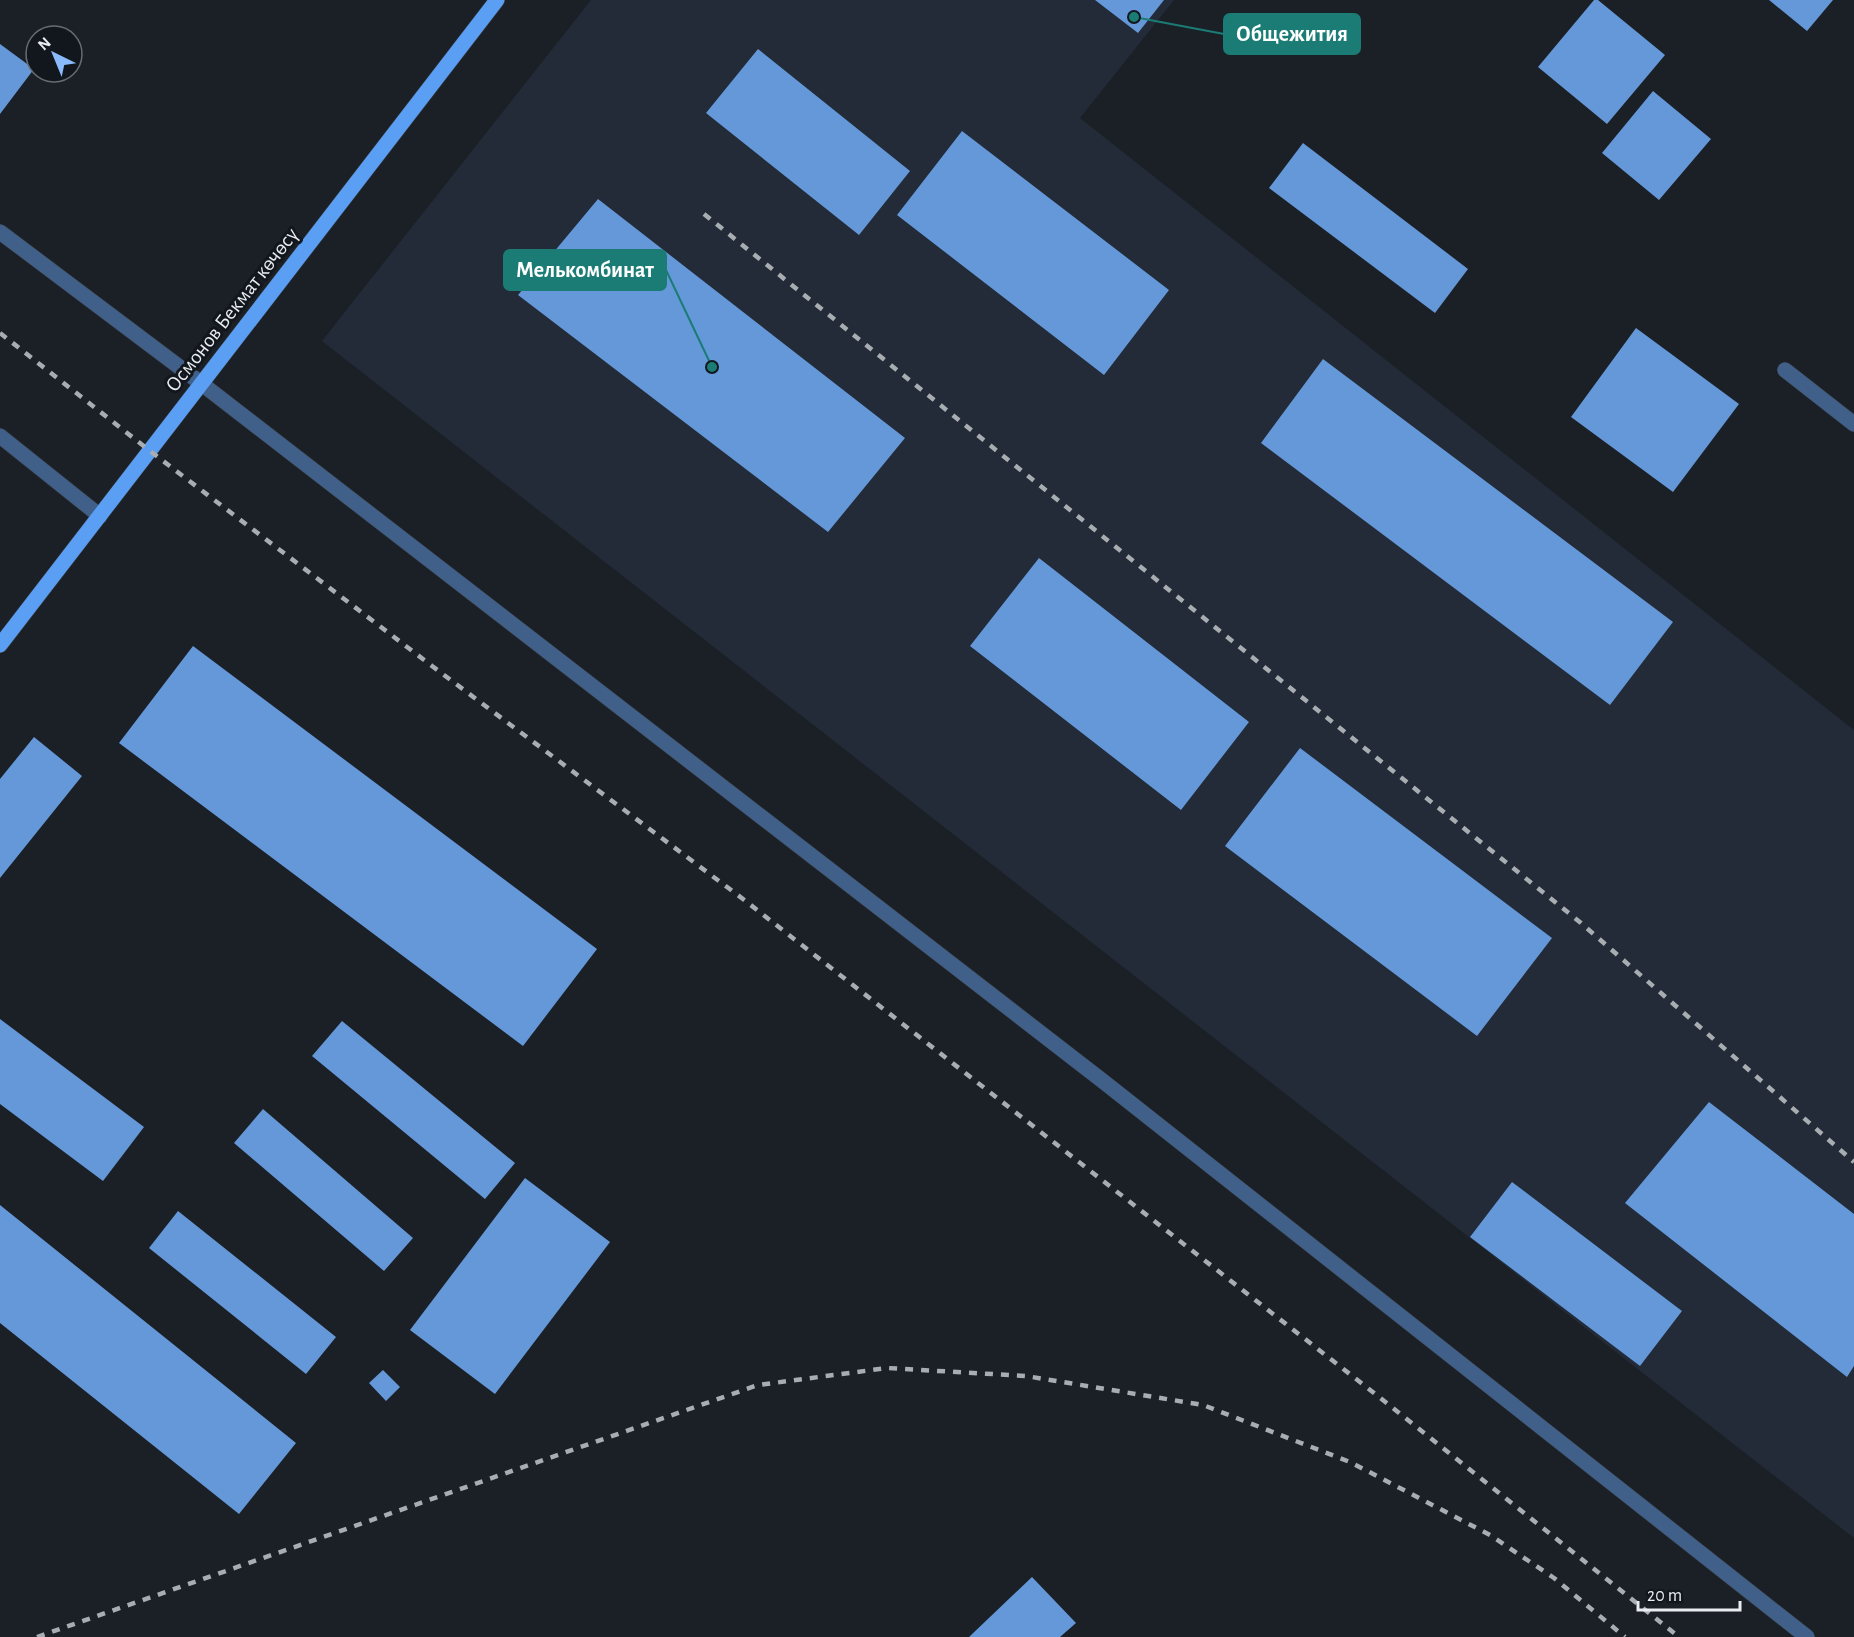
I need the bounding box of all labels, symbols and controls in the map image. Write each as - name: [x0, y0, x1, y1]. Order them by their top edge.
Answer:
- callout: Общежития: [1224, 14, 1360, 54]
- text: Общежития: [1236, 23, 1348, 45]
- north arrow: [24, 24, 84, 84]
- text: N: [35, 34, 54, 53]
- street label: Осмонов Бекмат көчөсү: [162, 224, 302, 396]
- callout: Мелькомбинат: [504, 250, 666, 290]
- text: Мелькомбинат: [516, 259, 654, 281]
- scale bar: [1638, 1574, 1740, 1612]
- text: 20 m: [1647, 1587, 1682, 1605]

